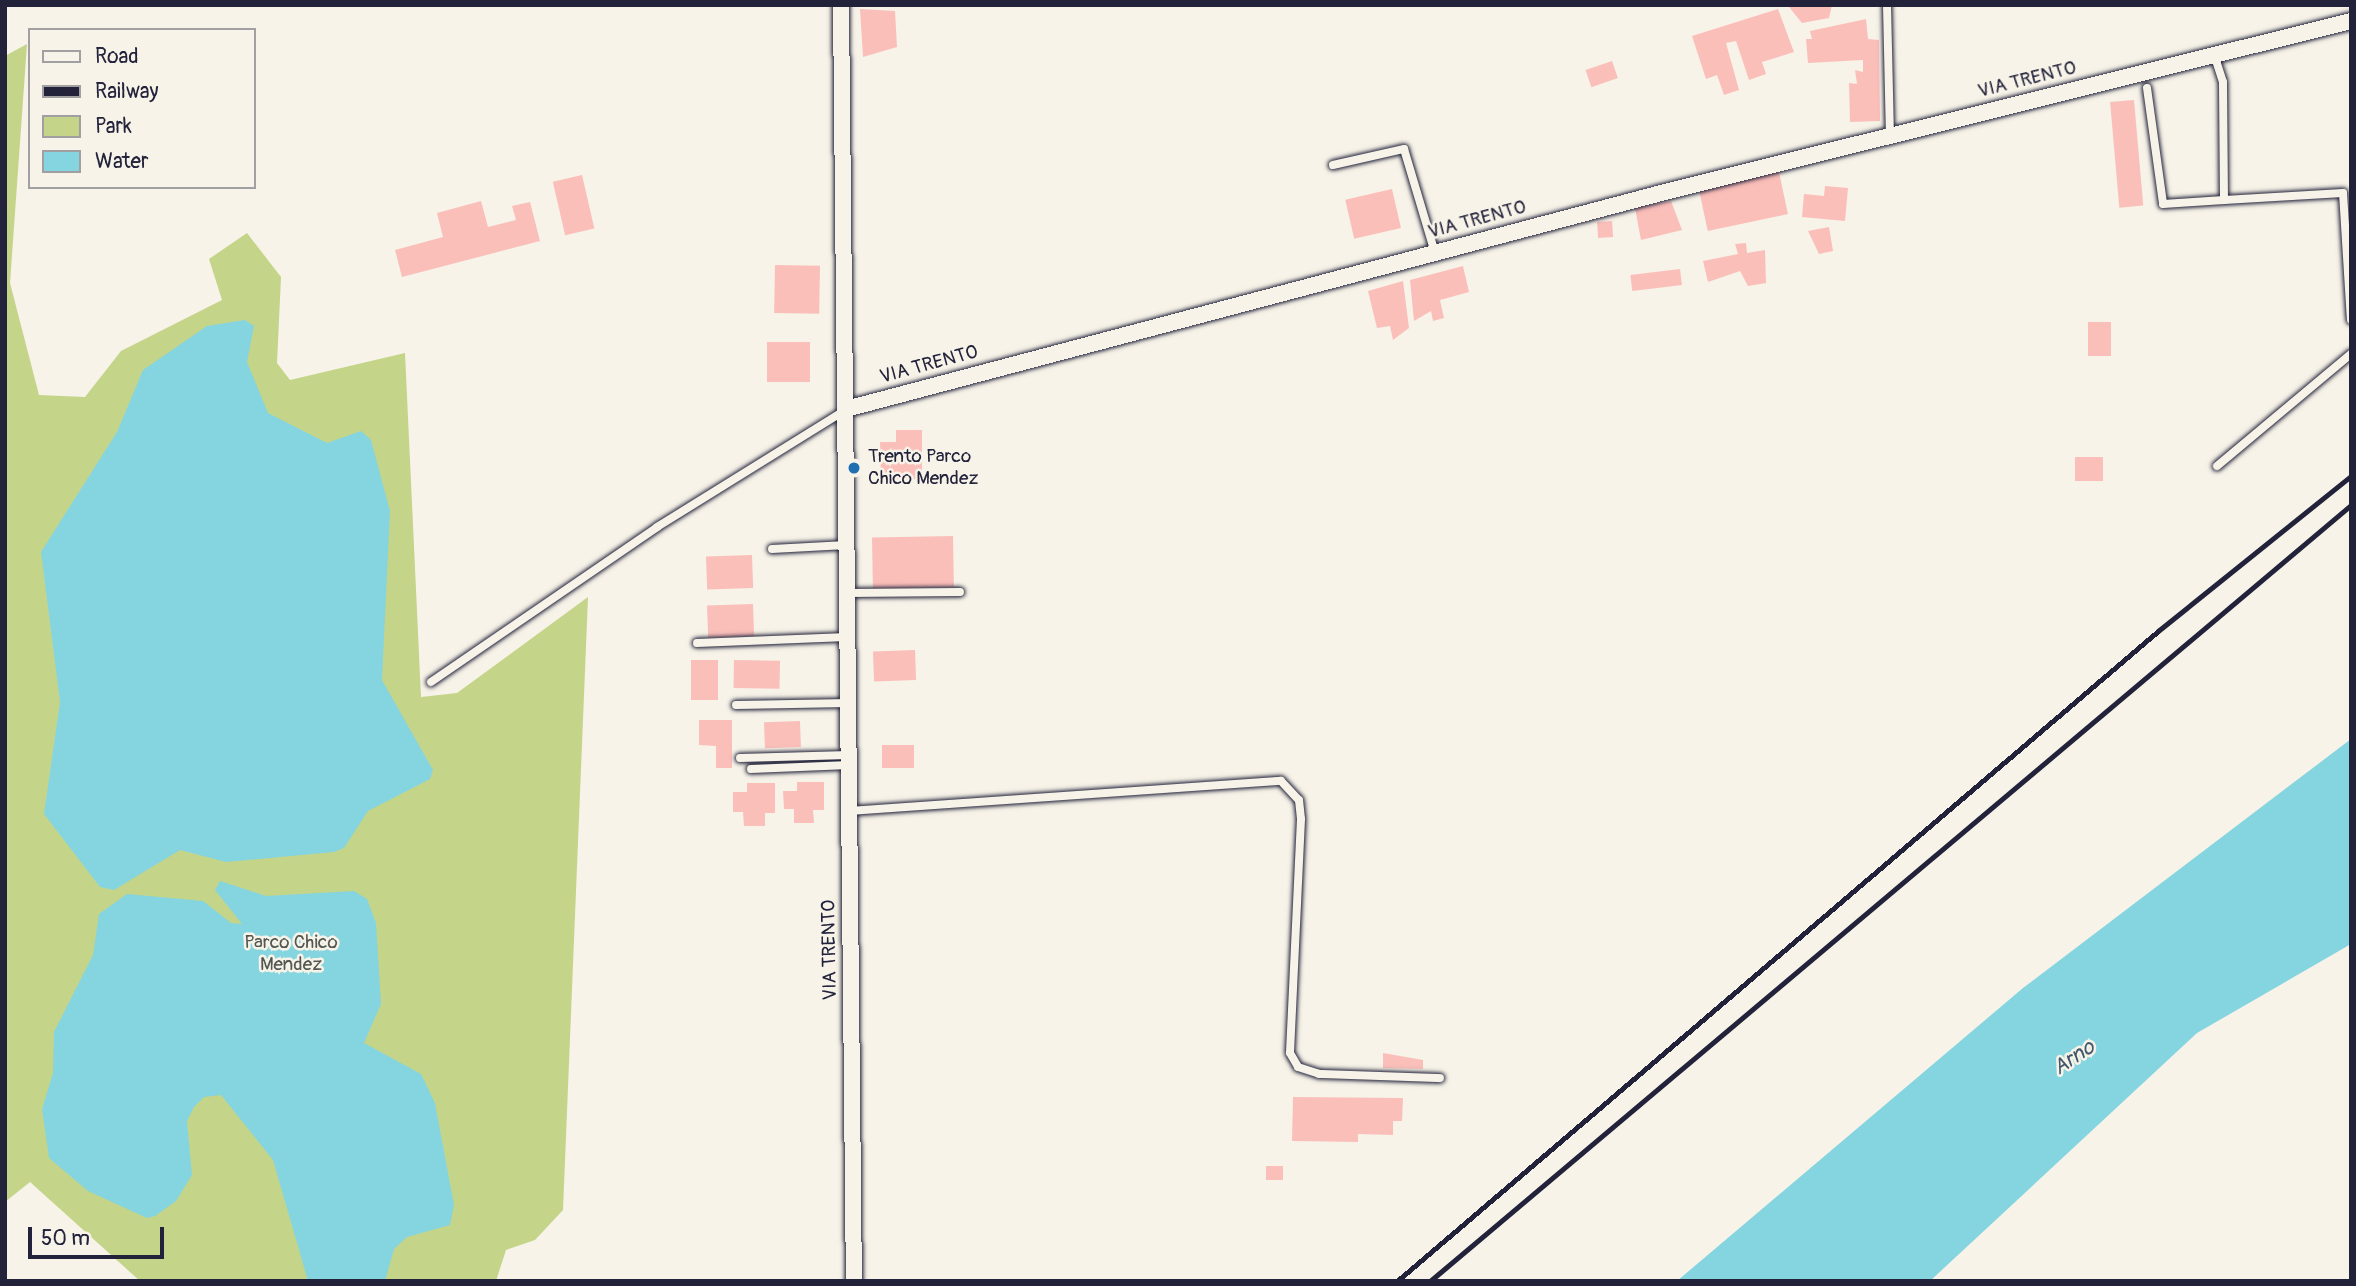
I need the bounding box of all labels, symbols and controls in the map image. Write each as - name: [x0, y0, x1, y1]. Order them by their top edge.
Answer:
- legend: [28, 28, 256, 189]
- text: Road: [95, 43, 139, 70]
- street label: VIA TRENTO: [1976, 57, 2078, 103]
- text: Railway: [95, 78, 159, 105]
- text: Park: [95, 113, 132, 140]
- text: Water: [95, 148, 148, 175]
- street label: VIA TRENTO: [1426, 196, 1528, 244]
- street label: VIA TRENTO: [878, 341, 980, 389]
- place label: Trento Parco Chico Mendez: [868, 446, 978, 490]
- marker: Trento Parco Chico Mendez: [846, 460, 862, 476]
- street label: VIA TRENTO: [818, 900, 842, 1000]
- park label: Parco Chico Mendez: [244, 932, 338, 976]
- water label: Arno: [2048, 1035, 2100, 1081]
- scale bar: [32, 1212, 168, 1256]
- text: 50 m: [41, 1225, 90, 1252]

